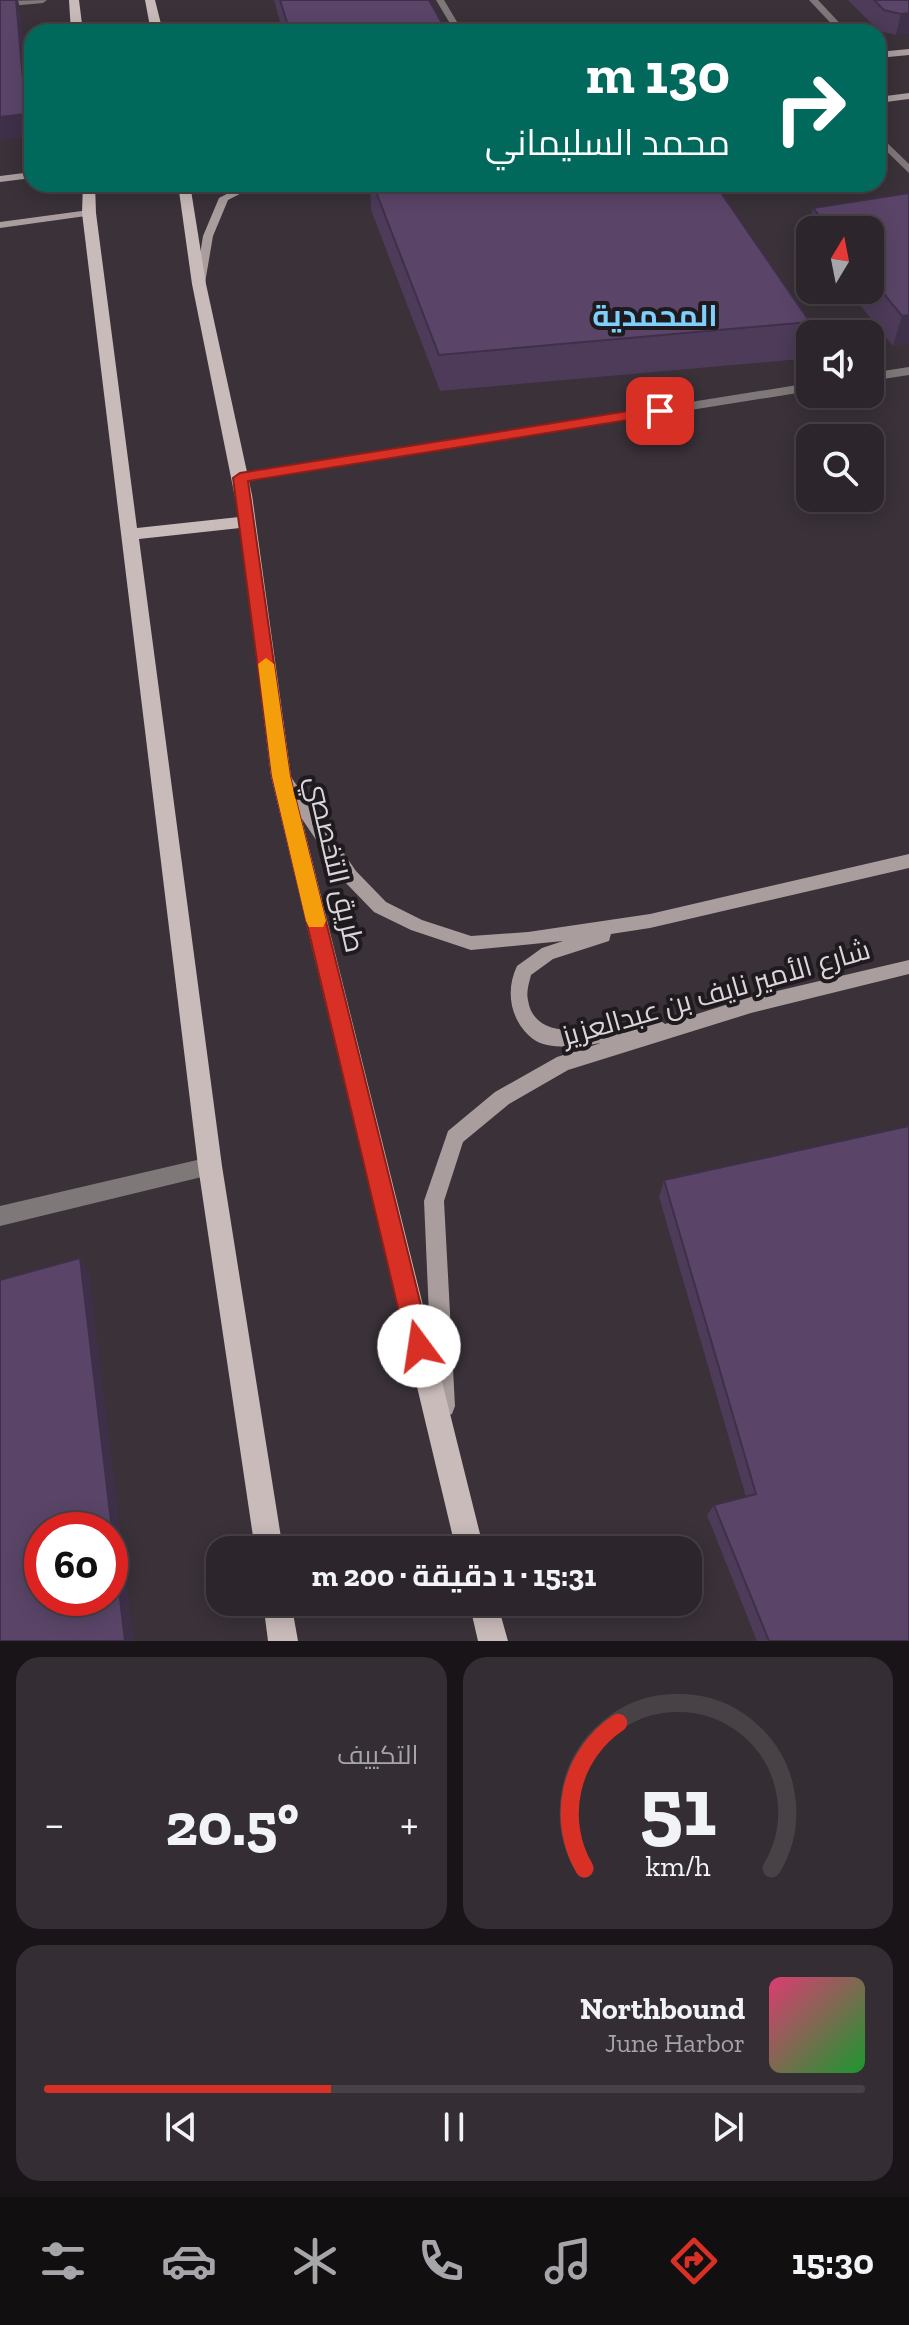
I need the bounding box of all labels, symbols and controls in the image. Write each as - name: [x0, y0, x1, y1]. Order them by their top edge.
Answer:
- text: 130 m: [586, 40, 730, 107]
- icon: right: [758, 56, 862, 160]
- text: محمد السليماني: [485, 121, 730, 164]
- north arrow: [796, 216, 884, 304]
- map controls: [796, 216, 884, 512]
- district label: المحمدية: [592, 298, 718, 334]
- button: sound: [796, 320, 884, 408]
- pin: [626, 377, 694, 445]
- icon: arrive: [638, 389, 682, 433]
- button: search: [796, 424, 884, 512]
- street label: طريق التخصصي: [295, 773, 372, 956]
- street label: شارع الأمير نايف بن عبدالعزيز: [556, 933, 875, 1055]
- position arrow: [377, 1304, 461, 1388]
- speed limit sign: 60: [24, 1512, 128, 1616]
- text: 15:31 · 1 دقيقة · 200 m: [312, 1558, 596, 1594]
- text: التكييف: [337, 1739, 419, 1771]
- text: 51: [639, 1756, 716, 1856]
- text: 20.5°: [166, 1788, 299, 1860]
- text: −: [44, 1797, 65, 1850]
- text: +: [400, 1797, 419, 1850]
- text: km/h: [645, 1849, 710, 1883]
- text: Northbound: [580, 1991, 745, 2027]
- text: June Harbor: [605, 2027, 745, 2059]
- icon: previous: [159, 2105, 203, 2149]
- icon: pause: [432, 2105, 476, 2149]
- icon: next: [706, 2105, 750, 2149]
- icon: filters: [35, 2233, 91, 2289]
- icon: car: [161, 2233, 217, 2289]
- icon: climate: [287, 2233, 343, 2289]
- icon: phone: [413, 2233, 469, 2289]
- icon: music: [540, 2233, 596, 2289]
- icon: directions: [666, 2233, 722, 2289]
- text: 15:30: [792, 2240, 874, 2283]

